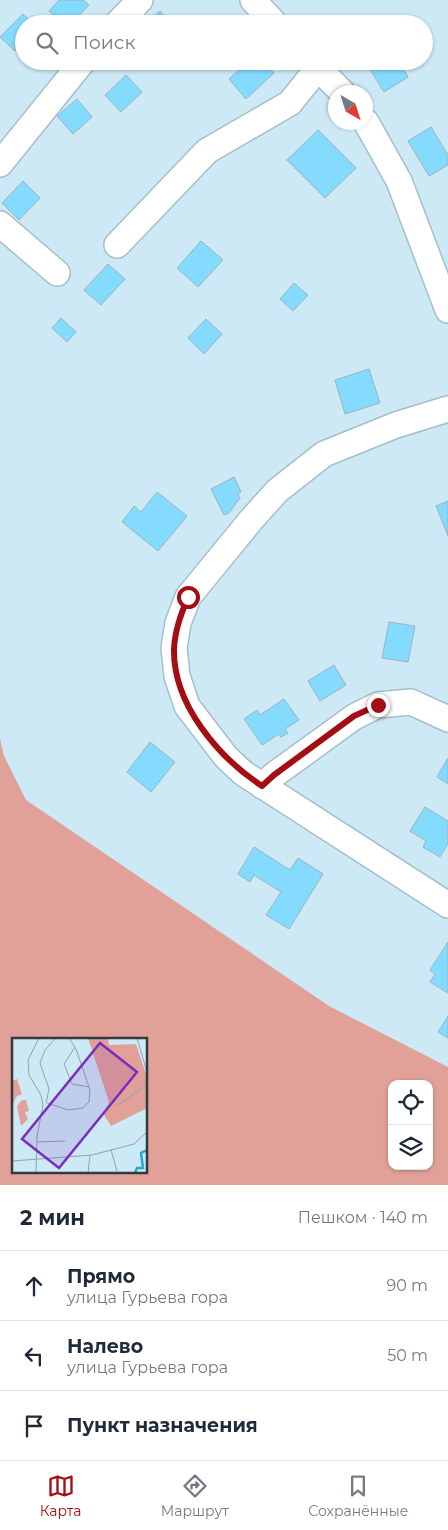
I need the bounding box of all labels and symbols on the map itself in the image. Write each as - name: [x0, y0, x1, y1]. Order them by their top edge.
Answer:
- north arrow: [328, 85, 373, 130]
- route start: [177, 586, 200, 609]
- route end: [367, 694, 390, 717]
- inset map: [12, 1038, 148, 1172]

